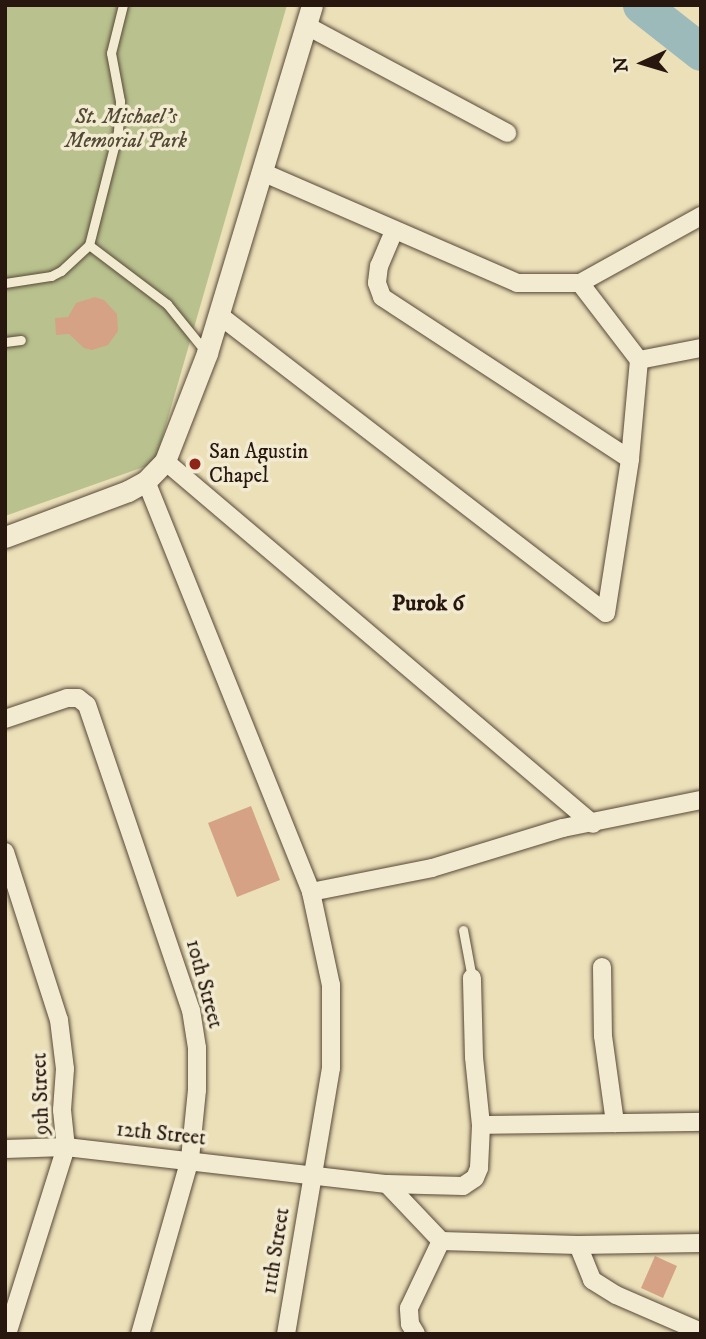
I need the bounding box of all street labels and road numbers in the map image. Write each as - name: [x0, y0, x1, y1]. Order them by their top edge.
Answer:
- street label: 10th Street: [180, 937, 228, 1031]
- street label: 9th Street: [27, 1052, 55, 1136]
- street label: 12th Street: [115, 1117, 207, 1151]
- street label: 11th Street: [257, 1206, 295, 1296]

